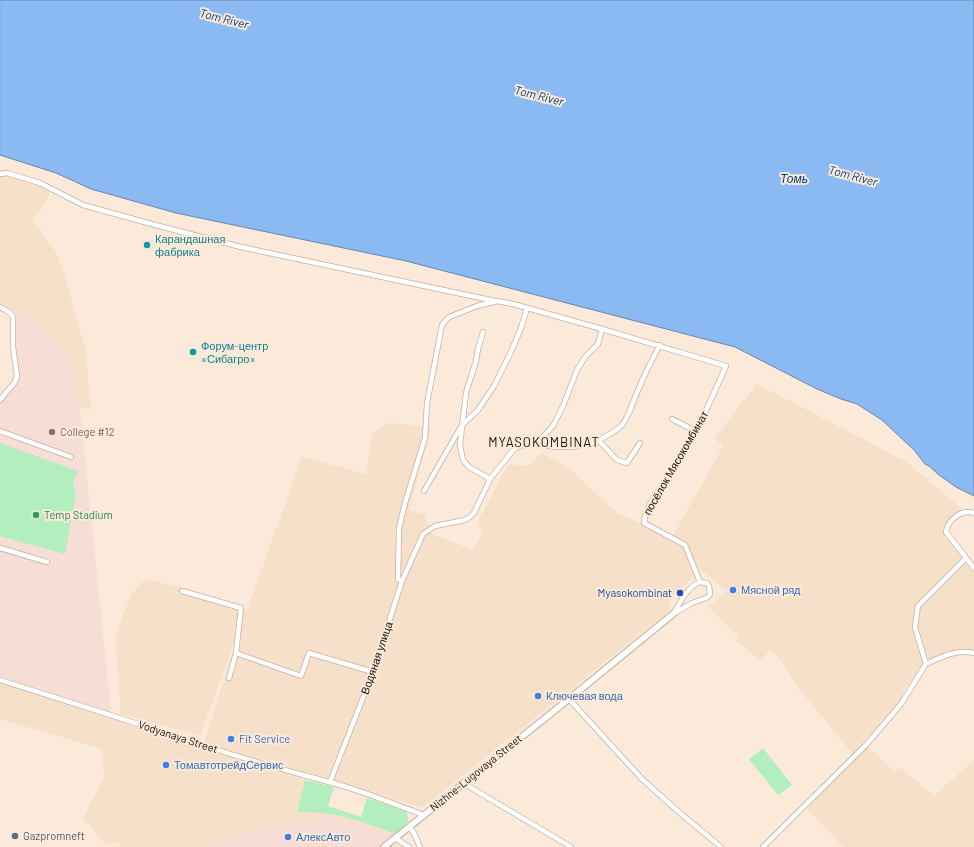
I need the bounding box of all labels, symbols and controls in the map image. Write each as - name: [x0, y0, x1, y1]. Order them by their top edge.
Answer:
- water label: Tom River: [198, 6, 250, 32]
- water label: Tom River: [513, 83, 565, 109]
- water label: Tom River: [827, 163, 879, 189]
- water label: Томь: [780, 172, 808, 186]
- place label: Карандашная фабрика: [155, 232, 225, 258]
- marker: Карандашная фабрика: [142, 240, 152, 250]
- place label: Форум-центр «Сибагро»: [201, 339, 268, 365]
- marker: Форум-центр «Сибагро»: [188, 347, 198, 357]
- street label: посёлок Мясокомбинат: [641, 409, 711, 517]
- place label: College #12: [60, 425, 115, 439]
- marker: College #12: [47, 427, 57, 437]
- district label: MYASOKOMBINAT: [488, 435, 600, 451]
- place label: Temp Stadium: [44, 508, 113, 522]
- marker: Temp Stadium: [31, 510, 41, 520]
- place label: Мясной ряд: [741, 583, 801, 597]
- marker: Мясной ряд: [728, 585, 738, 595]
- place label: Myasokombinat: [598, 586, 672, 600]
- marker: Myasokombinat: [675, 588, 685, 598]
- street label: Водяная улица: [358, 620, 396, 696]
- place label: Ключевая вода: [546, 689, 623, 703]
- marker: Ключевая вода: [533, 691, 543, 701]
- street label: Vodyanaya Street: [137, 718, 219, 756]
- place label: Fit Service: [239, 732, 290, 746]
- street label: Nizhne-Lugovaya Street: [427, 732, 525, 814]
- marker: Fit Service: [226, 734, 236, 744]
- place label: ТомавтотрейдСервис: [174, 758, 284, 772]
- marker: ТомавтотрейдСервис: [161, 760, 171, 770]
- place label: Gazpromneft: [23, 829, 85, 843]
- place label: АлексАвто: [296, 830, 350, 844]
- marker: Gazpromneft: [10, 831, 20, 841]
- marker: АлексАвто: [283, 832, 293, 842]

